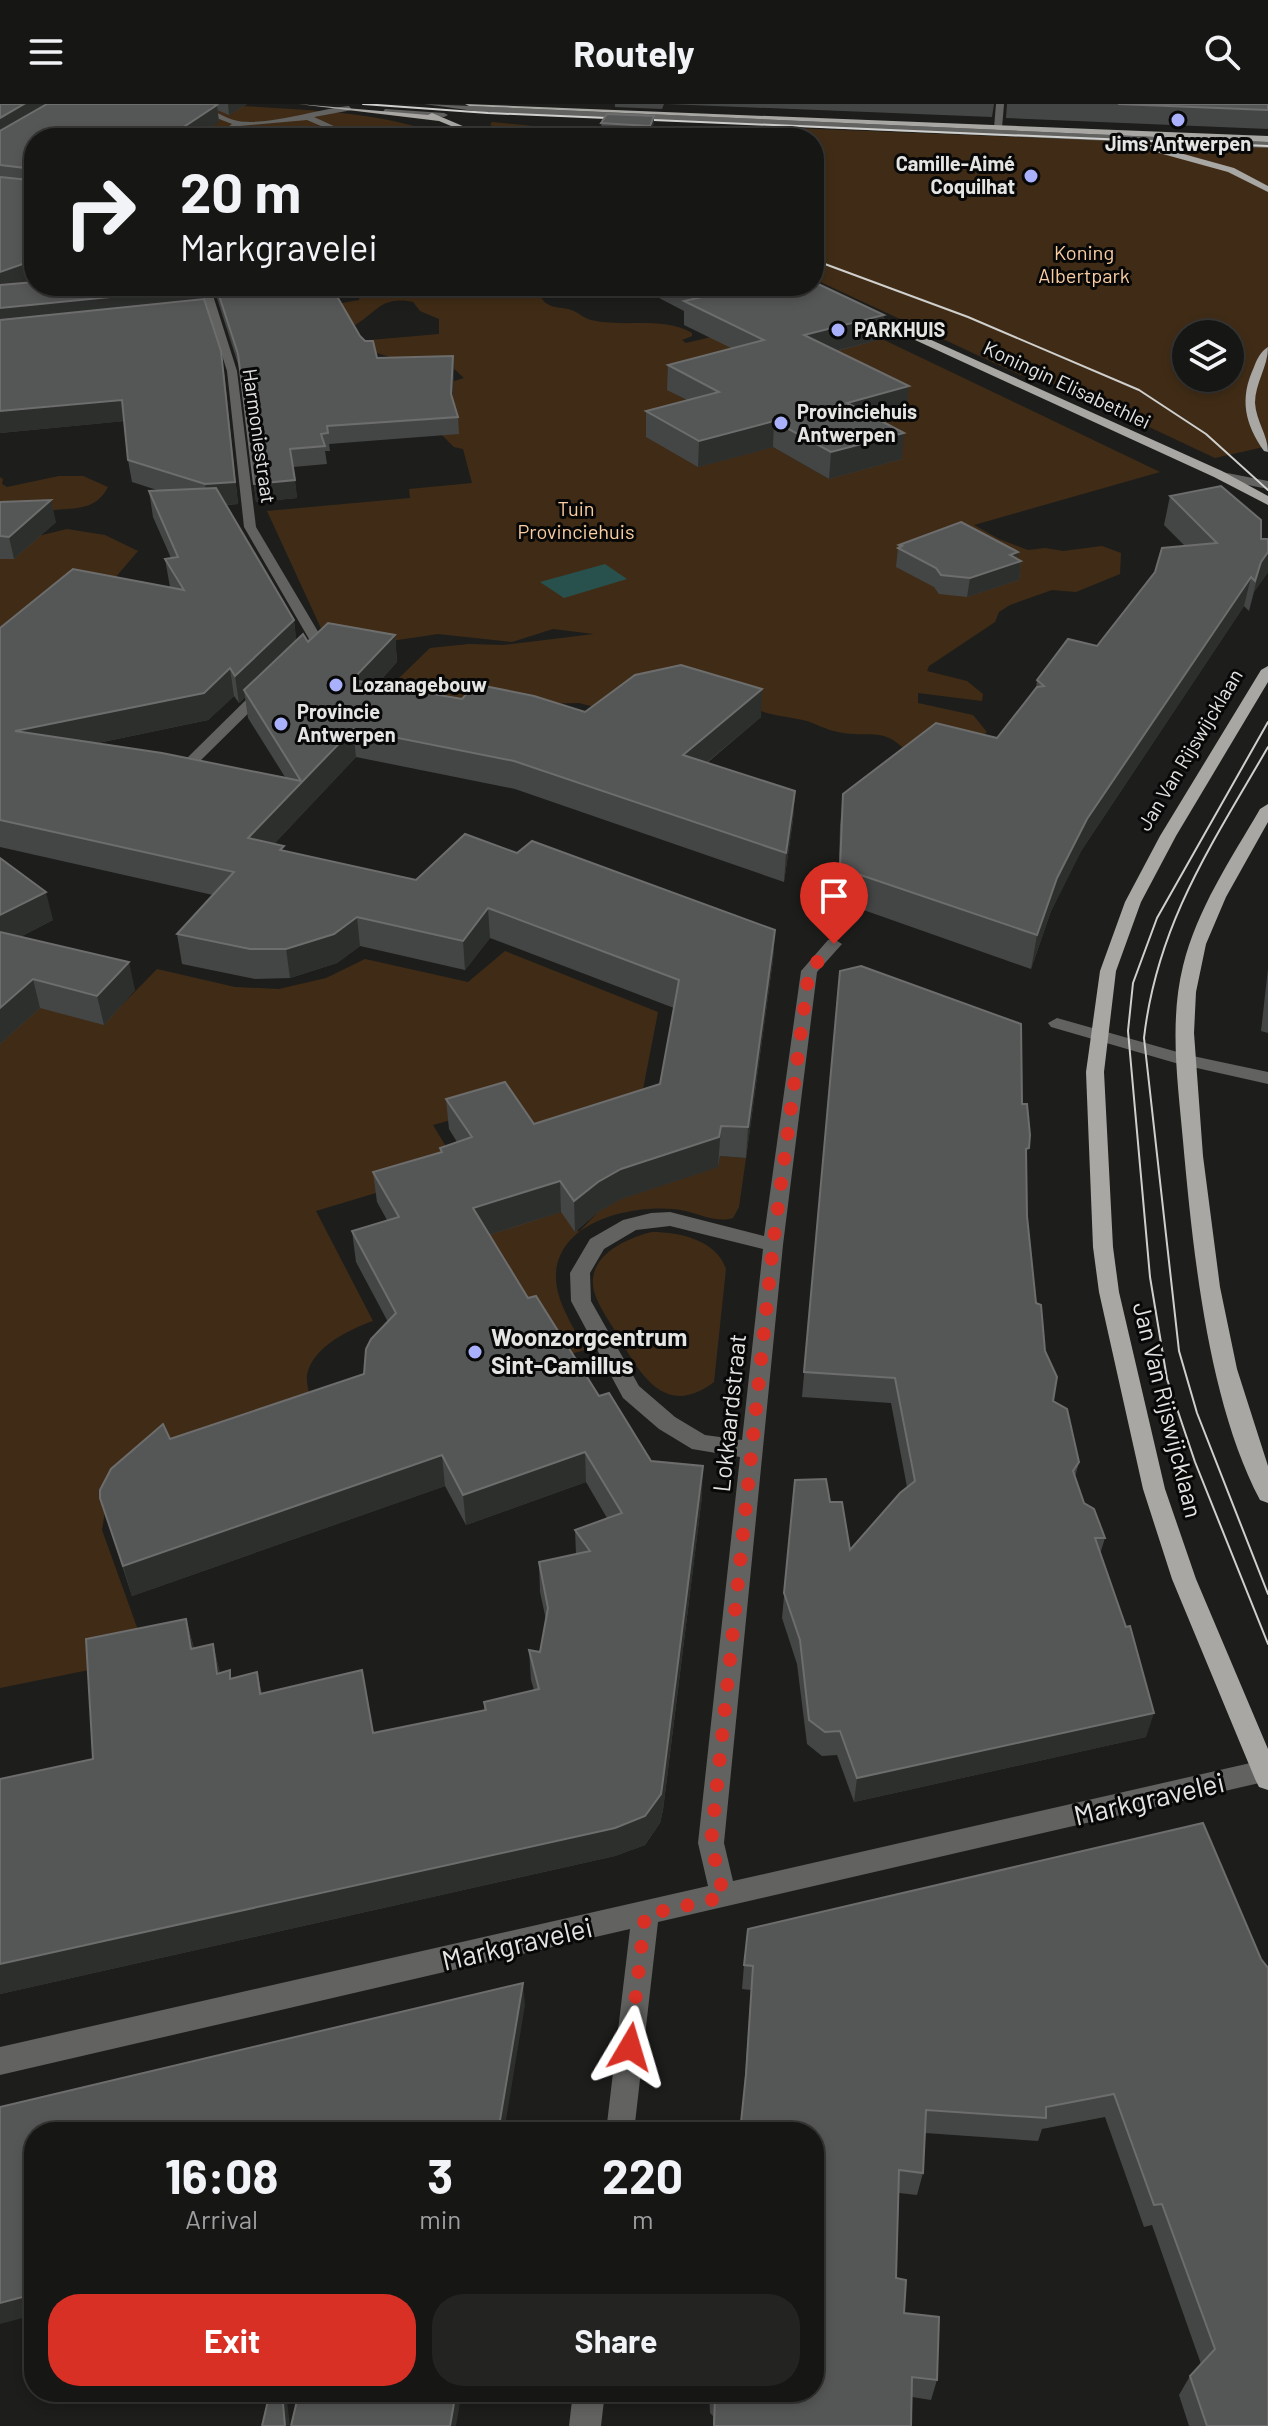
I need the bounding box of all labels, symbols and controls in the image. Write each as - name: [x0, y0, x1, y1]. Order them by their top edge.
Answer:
- icon: menu: [24, 30, 68, 74]
- icon: search: [1200, 30, 1244, 74]
- text: Routely: [573, 31, 695, 74]
- marker: Jims Antwerpen: [1169, 111, 1187, 129]
- place label: Jims Antwerpen: [1105, 131, 1251, 155]
- place label: Camille-Aimé Coquilhat: [896, 151, 1015, 198]
- text: 20 m: [180, 157, 301, 224]
- icon: right: [48, 160, 152, 264]
- marker: Camille-Aimé Coquilhat: [1022, 167, 1040, 185]
- text: Markgravelei: [180, 225, 378, 268]
- park label: Koning Albertpark: [1038, 240, 1130, 287]
- place label: PARKHUIS: [854, 317, 945, 341]
- map controls: [1172, 320, 1244, 392]
- button: layers: [1172, 320, 1244, 392]
- marker: PARKHUIS: [829, 321, 847, 339]
- street label: Koningin Elisabethlei: [980, 335, 1155, 433]
- street label: Harmoniestraat: [239, 367, 281, 505]
- place label: Provinciehuis Antwerpen: [797, 399, 917, 446]
- marker: Provinciehuis Antwerpen: [772, 414, 790, 432]
- park label: Tuin Provinciehuis: [517, 496, 635, 543]
- street label: Jan Van Rijswijcklaan: [1131, 664, 1247, 835]
- place label: Lozanagebouw: [352, 672, 487, 696]
- marker: Lozanagebouw: [327, 676, 345, 694]
- place label: Provincie Antwerpen: [297, 699, 396, 746]
- marker: Provincie Antwerpen: [272, 715, 290, 733]
- pin: [800, 862, 868, 944]
- icon: arrive: [812, 874, 856, 918]
- street label: Jan Van Rijswijcklaan: [1128, 1299, 1209, 1520]
- place label: Woonzorgcentrum Sint-Camillus: [491, 1322, 687, 1379]
- street label: Lokkaardstraat: [706, 1332, 751, 1493]
- marker: Woonzorgcentrum Sint-Camillus: [466, 1343, 484, 1361]
- street label: Markgravelei: [1070, 1764, 1227, 1832]
- street label: Markgravelei: [438, 1909, 595, 1977]
- position arrow: [588, 2005, 672, 2089]
- text: 16:08: [165, 2146, 278, 2204]
- text: 3: [427, 2146, 453, 2204]
- text: 220: [602, 2146, 683, 2204]
- text: Arrival: [185, 2203, 258, 2234]
- text: min: [419, 2203, 461, 2234]
- text: m: [632, 2203, 653, 2234]
- button: Exit: [48, 2294, 416, 2386]
- button: Share: [432, 2294, 800, 2386]

